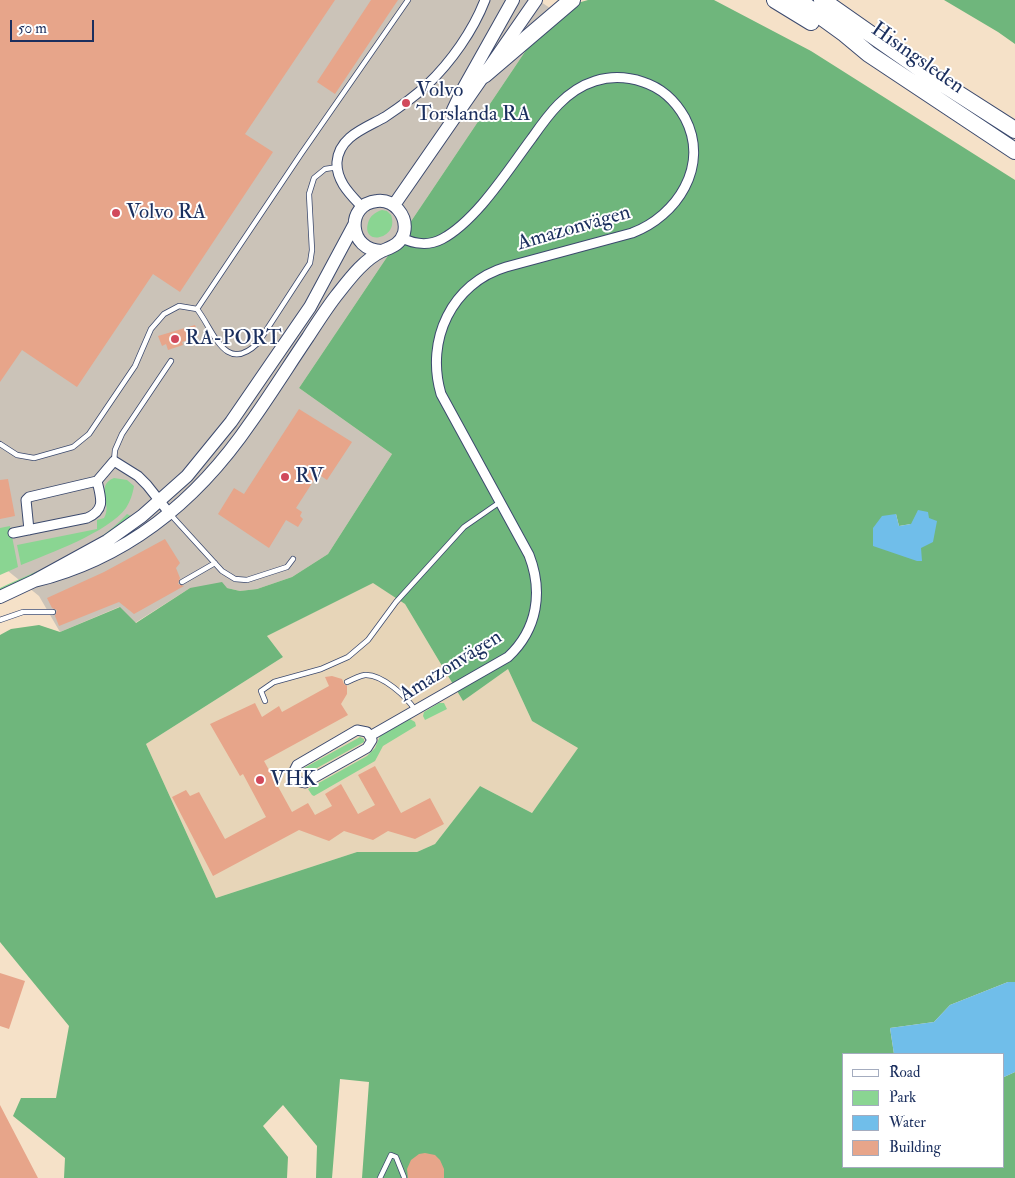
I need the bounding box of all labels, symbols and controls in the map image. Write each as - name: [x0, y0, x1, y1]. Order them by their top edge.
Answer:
- scale bar: [12, 10, 96, 42]
- street label: Hisingsleden: [866, 18, 968, 100]
- text: 50 m: [18, 19, 47, 38]
- place label: Volvo Torslanda RA: [416, 78, 530, 128]
- marker: Volvo Torslanda RA: [400, 97, 412, 109]
- place label: Volvo RA: [126, 200, 206, 226]
- street label: Amazonvägen: [514, 201, 634, 257]
- marker: Volvo RA: [110, 207, 122, 219]
- place label: RA-PORT: [185, 326, 282, 352]
- marker: RA-PORT: [169, 333, 181, 345]
- place label: RV: [295, 464, 324, 490]
- marker: RV: [279, 471, 291, 483]
- street label: Amazonvägen: [395, 625, 507, 709]
- place label: VHK: [270, 767, 317, 793]
- marker: VHK: [254, 774, 266, 786]
- legend: [842, 1053, 1005, 1168]
- text: Road: [889, 1063, 920, 1082]
- text: Park: [889, 1088, 916, 1107]
- text: Water: [889, 1113, 926, 1132]
- text: Building: [889, 1138, 941, 1157]

